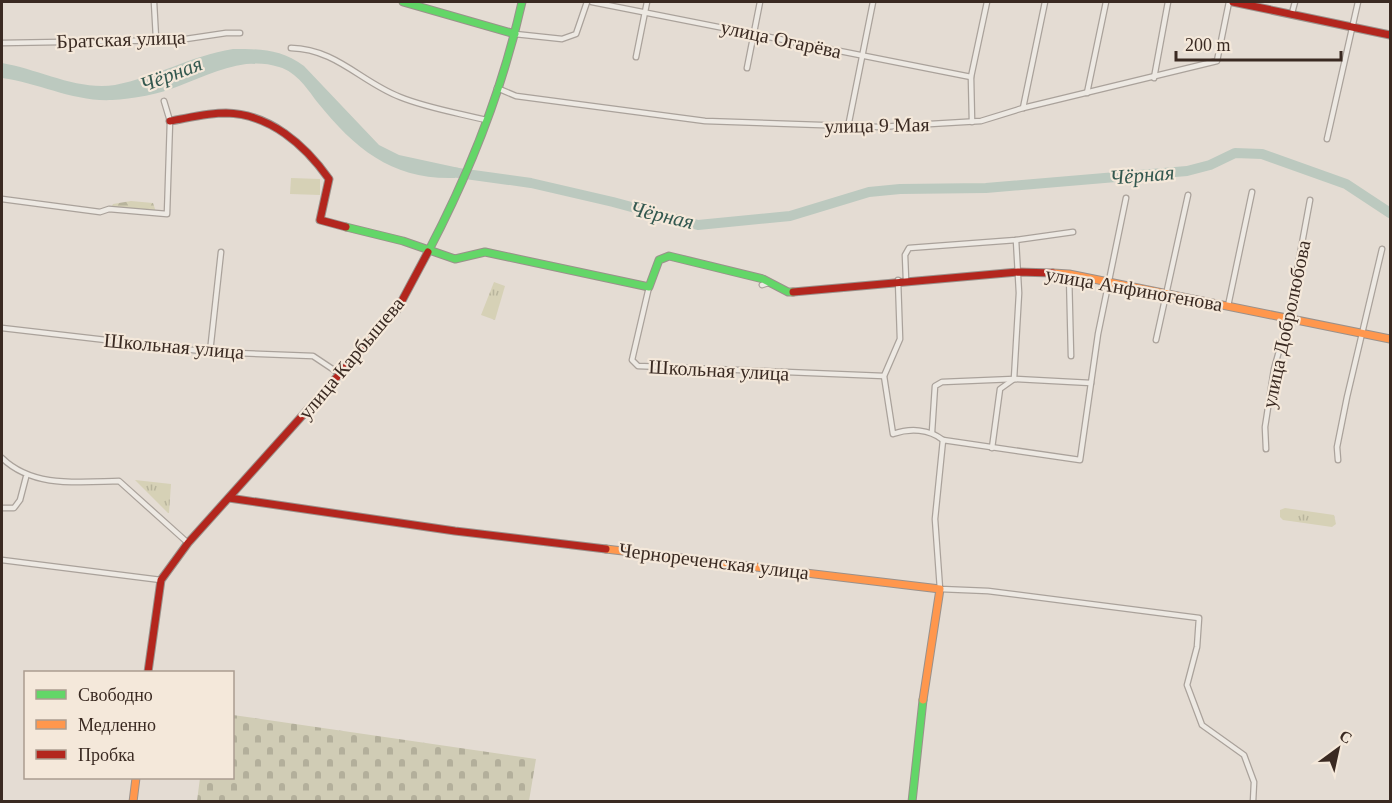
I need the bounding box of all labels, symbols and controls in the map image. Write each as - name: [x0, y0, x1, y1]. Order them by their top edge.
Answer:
- street label: улица Огарёва: [718, 15, 843, 64]
- scale bar: [1176, 24, 1341, 62]
- street label: Братская улица: [56, 26, 186, 53]
- text: 200 m: [1185, 35, 1231, 55]
- water label: Чёрная: [136, 51, 206, 97]
- street label: улица 9 Мая: [824, 113, 930, 138]
- water label: Чёрная: [1109, 160, 1175, 190]
- water label: Чёрная: [628, 196, 696, 234]
- street label: улица Добролюбова: [1257, 238, 1316, 410]
- street label: улица Анфиногенова: [1044, 263, 1224, 316]
- street label: улица Карбышева: [294, 293, 409, 424]
- street label: Школьная улица: [103, 329, 245, 364]
- street label: Школьная улица: [648, 355, 790, 386]
- street label: Чернореченская улица: [618, 538, 810, 585]
- legend: [24, 671, 234, 779]
- text: Свободно: [78, 685, 153, 705]
- text: Медленно: [78, 715, 156, 735]
- north arrow: [1308, 719, 1368, 779]
- text: С: [1336, 727, 1355, 747]
- text: Пробка: [78, 745, 135, 765]

